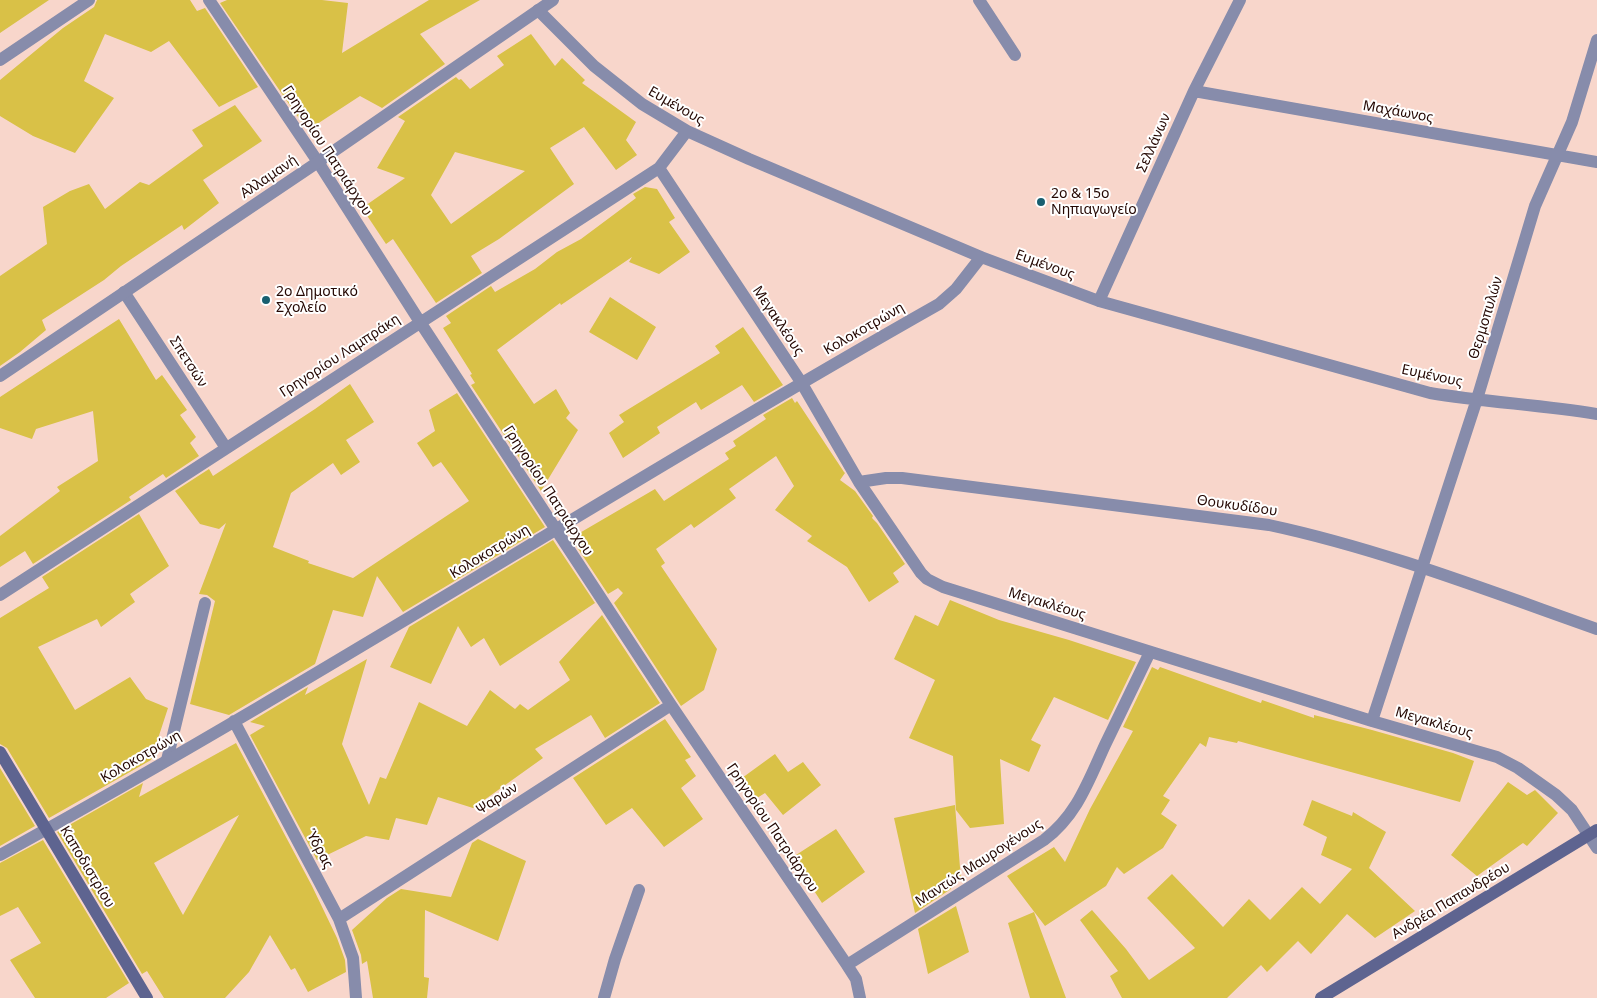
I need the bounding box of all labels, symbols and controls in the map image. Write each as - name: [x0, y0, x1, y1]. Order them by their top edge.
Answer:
- street label: Γρηγορίου Πατριάρχου: [279, 83, 375, 219]
- street label: Ευμένους: [645, 83, 707, 129]
- street label: Μαχάωνος: [1362, 98, 1434, 126]
- street label: Σελλάνων: [1134, 111, 1174, 175]
- street label: Αλλαμανή: [237, 152, 301, 202]
- place label: 2ο & 15ο Νηπιαγωγείο: [1051, 186, 1137, 218]
- marker: 2ο & 15ο Νηπιαγωγείο: [1035, 196, 1047, 208]
- street label: Ευμένους: [1013, 247, 1077, 283]
- street label: Θερμοπυλών: [1466, 275, 1506, 361]
- street label: Μεγακλέους: [749, 283, 807, 359]
- place label: 2ο Δημοτικό Σχολείο: [276, 284, 358, 316]
- marker: 2ο Δημοτικό Σχολείο: [260, 294, 272, 306]
- street label: Κολοκοτρώνη: [821, 299, 907, 359]
- street label: Γρηγορίου Λαμπράκη: [277, 311, 403, 401]
- street label: Σπετσών: [165, 334, 211, 390]
- street label: Ευμένους: [1400, 361, 1464, 391]
- street label: Γρηγορίου Πατριάρχου: [500, 423, 596, 559]
- street label: Θουκυδίδου: [1196, 492, 1278, 520]
- street label: Κολοκοτρώνη: [447, 522, 533, 582]
- street label: Μεγακλέους: [1006, 584, 1088, 624]
- street label: Μεγακλέους: [1393, 704, 1475, 742]
- street label: Κολοκοτρώνη: [98, 727, 184, 787]
- street label: Γρηγορίου Πατριάρχου: [723, 760, 821, 896]
- street label: Ψαρών: [473, 779, 521, 819]
- street label: Μαντώς Μαυρογένους: [913, 816, 1045, 910]
- street label: Καποδιστρίου: [56, 823, 118, 911]
- street label: Ύδρας: [302, 826, 336, 872]
- street label: Ανδρέα Παπανδρέου: [1389, 859, 1513, 943]

